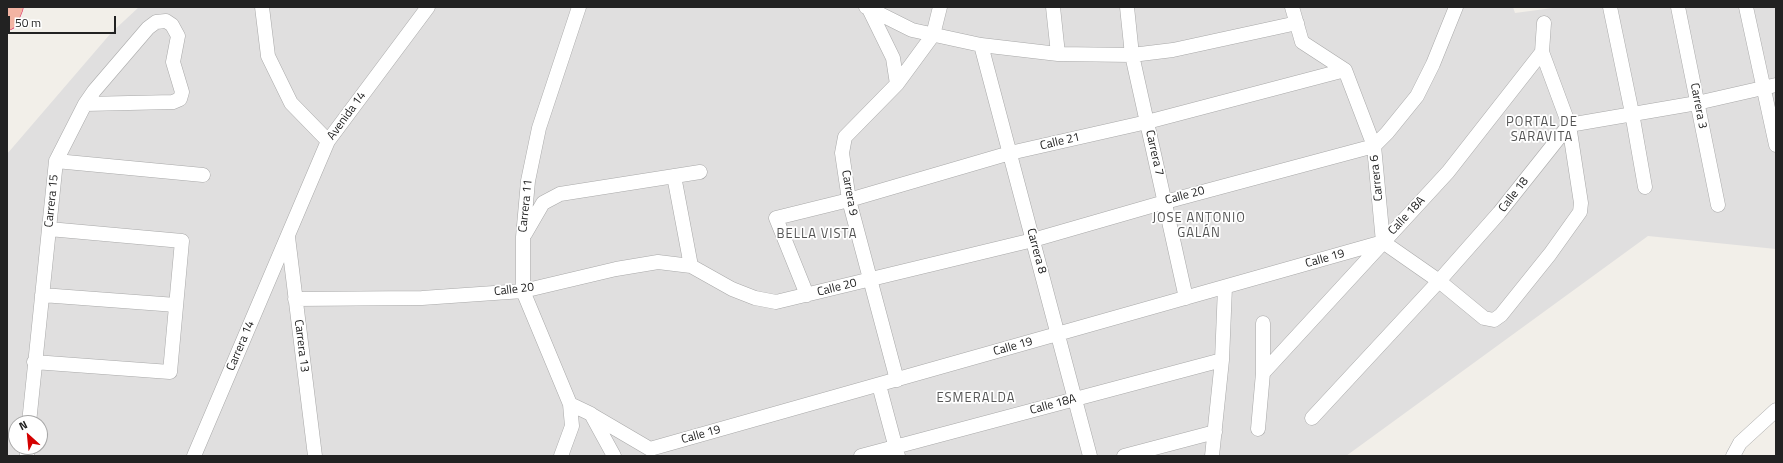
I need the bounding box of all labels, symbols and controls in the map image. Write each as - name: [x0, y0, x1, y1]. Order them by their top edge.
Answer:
- scale bar: [10, 8, 118, 34]
- text: 50 m: [15, 13, 41, 32]
- street label: Carrera 3: [1687, 82, 1709, 130]
- street label: Avenida 14: [325, 89, 369, 143]
- district label: PORTAL DE SARAVITA: [1506, 115, 1578, 146]
- street label: Carrera 7: [1142, 129, 1166, 177]
- street label: Calle 21: [1039, 130, 1081, 154]
- street label: Carrera 6: [1367, 154, 1387, 202]
- street label: Carrera 9: [838, 169, 860, 217]
- street label: Carrera 15: [42, 174, 62, 228]
- street label: Calle 18: [1496, 175, 1532, 215]
- street label: Carrera 11: [516, 179, 536, 233]
- street label: Calle 20: [1164, 184, 1206, 208]
- street label: Calle 18A: [1386, 194, 1428, 238]
- district label: JOSE ANTONIO GALÁN: [1152, 211, 1246, 242]
- district label: BELLA VISTA: [776, 227, 858, 243]
- street label: Carrera 8: [1023, 227, 1049, 275]
- street label: Calle 19: [1304, 247, 1346, 271]
- street label: Calle 20: [816, 276, 858, 300]
- street label: Calle 20: [493, 280, 535, 300]
- street label: Carrera 14: [224, 319, 258, 373]
- street label: Carrera 13: [291, 319, 311, 373]
- street label: Calle 19: [992, 335, 1034, 359]
- district label: ESMERALDA: [936, 391, 1016, 407]
- street label: Calle 18A: [1028, 392, 1078, 418]
- north arrow: [8, 415, 48, 455]
- text: N: [16, 416, 30, 434]
- street label: Calle 19: [680, 423, 722, 447]

